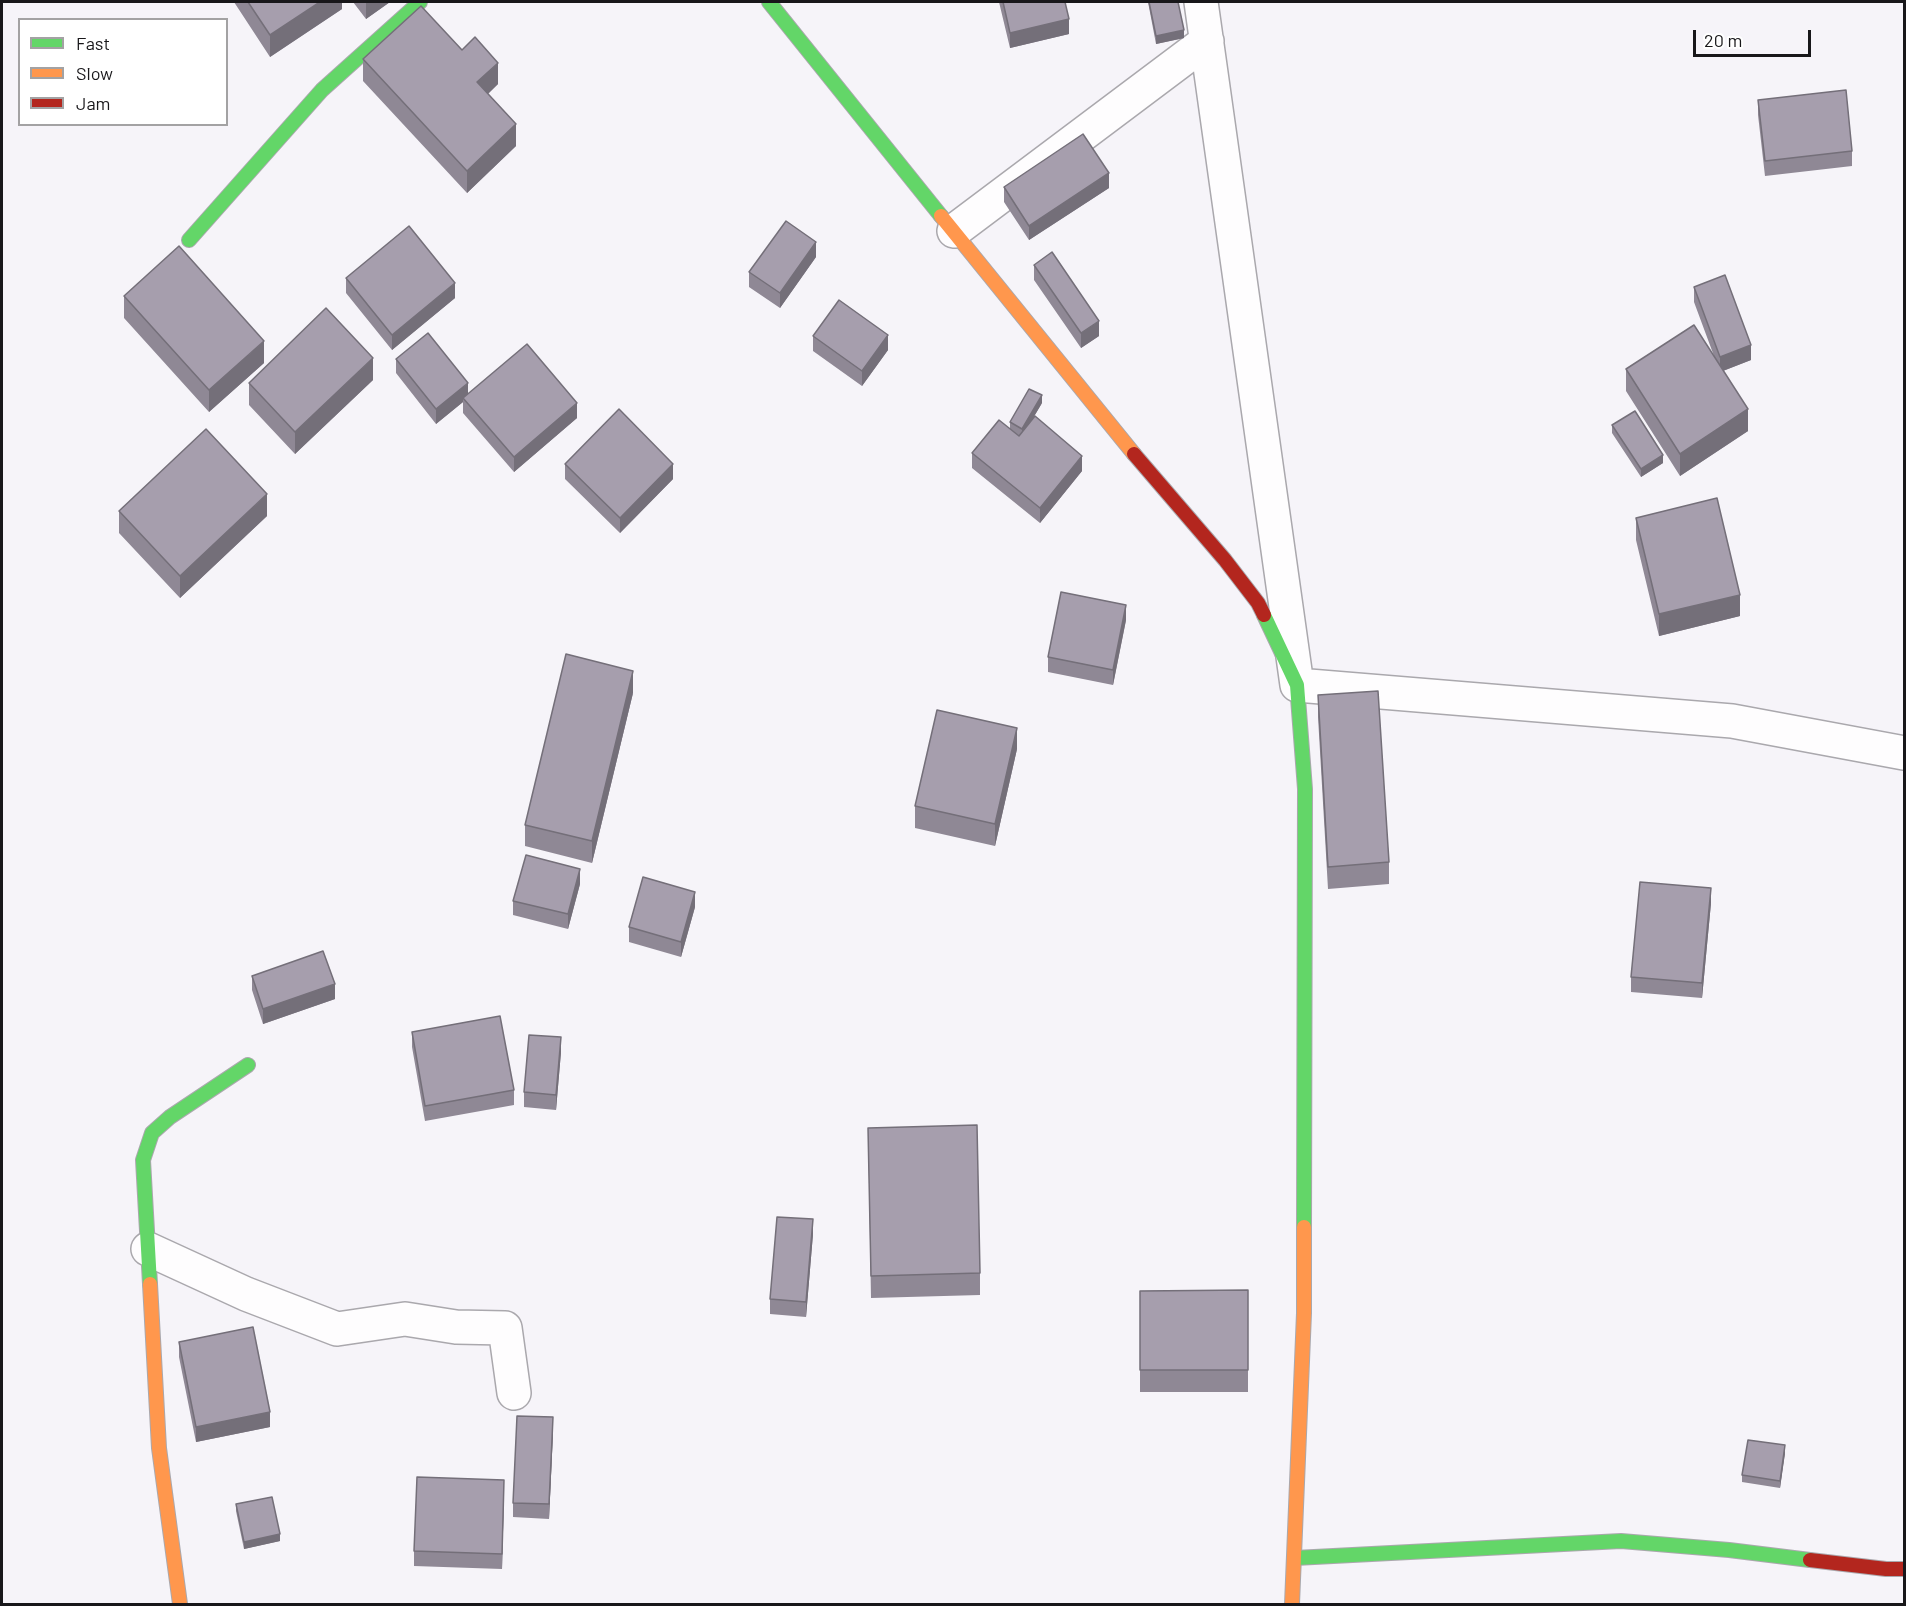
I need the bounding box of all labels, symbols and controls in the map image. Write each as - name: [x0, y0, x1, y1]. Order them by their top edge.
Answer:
- legend: [18, 18, 228, 126]
- scale bar: [1696, 18, 1814, 56]
- text: 20 m: [1704, 29, 1742, 51]
- text: Fast: [76, 32, 110, 54]
- text: Slow: [76, 62, 113, 84]
- text: Jam: [76, 92, 110, 114]

